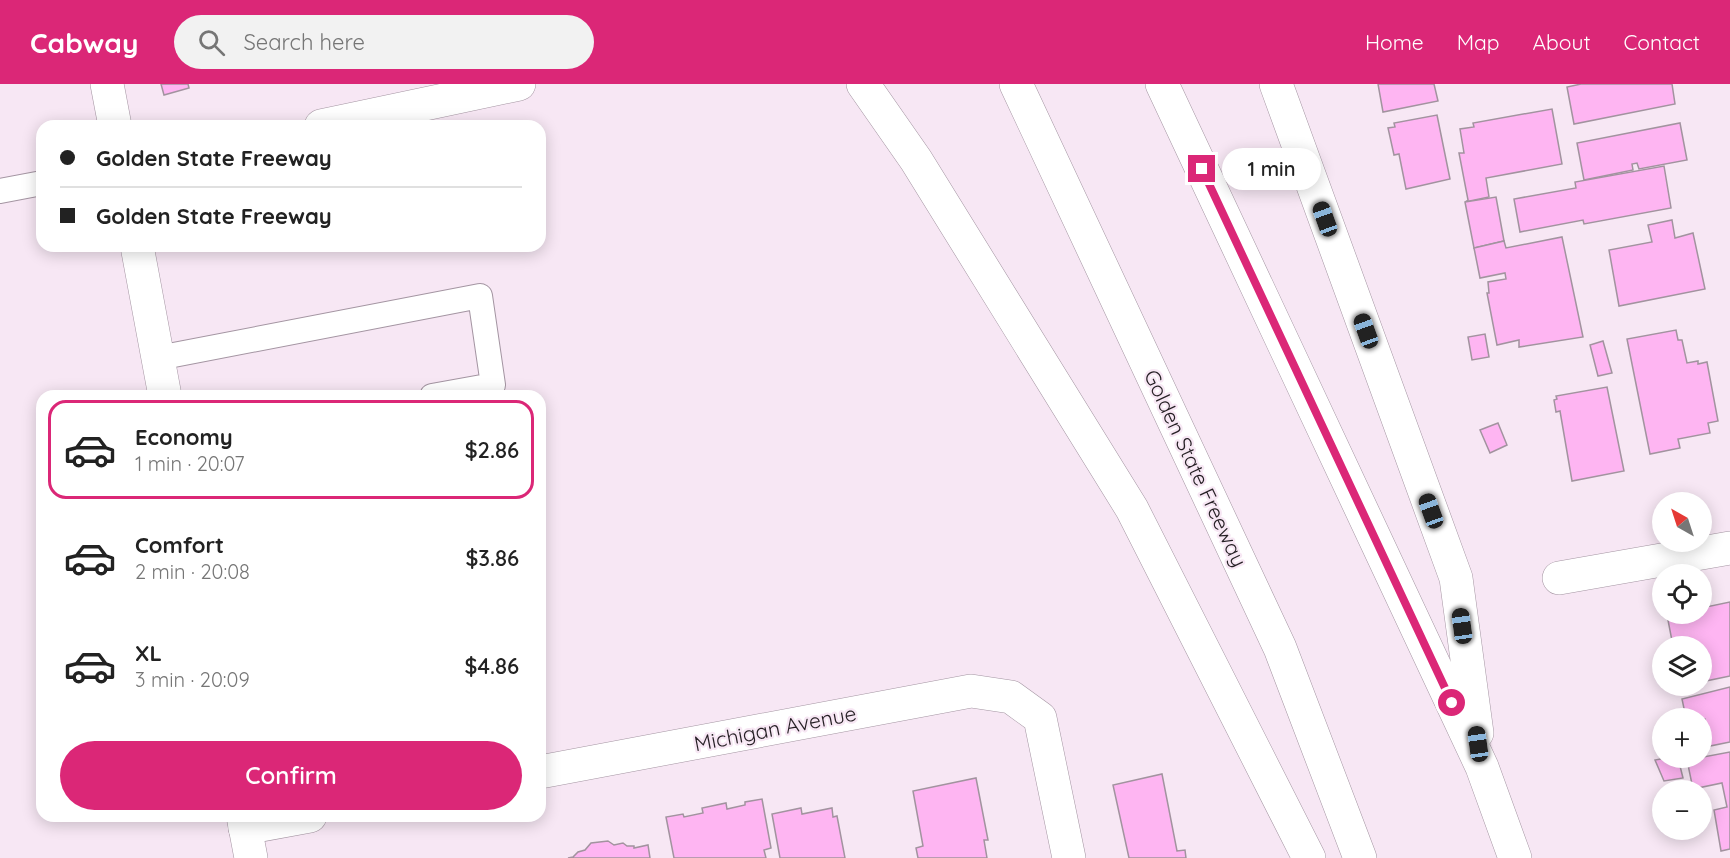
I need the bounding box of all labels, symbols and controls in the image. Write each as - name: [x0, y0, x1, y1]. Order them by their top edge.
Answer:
- search box: [174, 15, 594, 69]
- text: Cabway: [30, 25, 138, 60]
- icon: search: [195, 26, 228, 59]
- text: Search here: [243, 28, 365, 56]
- text: Home: [1365, 29, 1424, 55]
- text: Map: [1457, 29, 1500, 55]
- text: About: [1533, 29, 1591, 55]
- text: Contact: [1624, 29, 1700, 55]
- text: Golden State Freeway: [96, 144, 332, 172]
- callout: 1 min: [1223, 148, 1322, 190]
- route end: [1188, 155, 1215, 182]
- text: 1 min: [1248, 156, 1295, 181]
- car: [1310, 199, 1340, 239]
- text: Golden State Freeway: [96, 202, 332, 230]
- car: [1351, 311, 1381, 351]
- street label: Golden State Freeway: [1139, 365, 1253, 571]
- icon: car: [63, 423, 117, 477]
- text: Economy: [135, 423, 233, 451]
- text: $2.86: [465, 436, 519, 464]
- text: 1 min · 20:07: [135, 451, 245, 476]
- car: [1416, 491, 1446, 531]
- north arrow: [1652, 492, 1712, 552]
- map controls: [1652, 492, 1712, 840]
- icon: car: [63, 531, 117, 585]
- text: Comfort: [135, 531, 224, 559]
- text: $3.86: [465, 544, 519, 572]
- text: 2 min · 20:08: [135, 559, 250, 584]
- button: locate: [1652, 564, 1712, 624]
- car: [1451, 607, 1473, 645]
- button: layers: [1652, 636, 1712, 696]
- icon: car: [63, 639, 117, 693]
- text: XL: [135, 639, 162, 667]
- text: $4.86: [465, 652, 519, 680]
- text: 3 min · 20:09: [135, 667, 250, 692]
- route start: [1438, 689, 1465, 716]
- street label: Michigan Avenue: [692, 700, 858, 756]
- button: +: [1652, 708, 1712, 768]
- car: [1467, 725, 1489, 763]
- button: Confirm: [60, 741, 522, 810]
- button: −: [1652, 780, 1712, 840]

